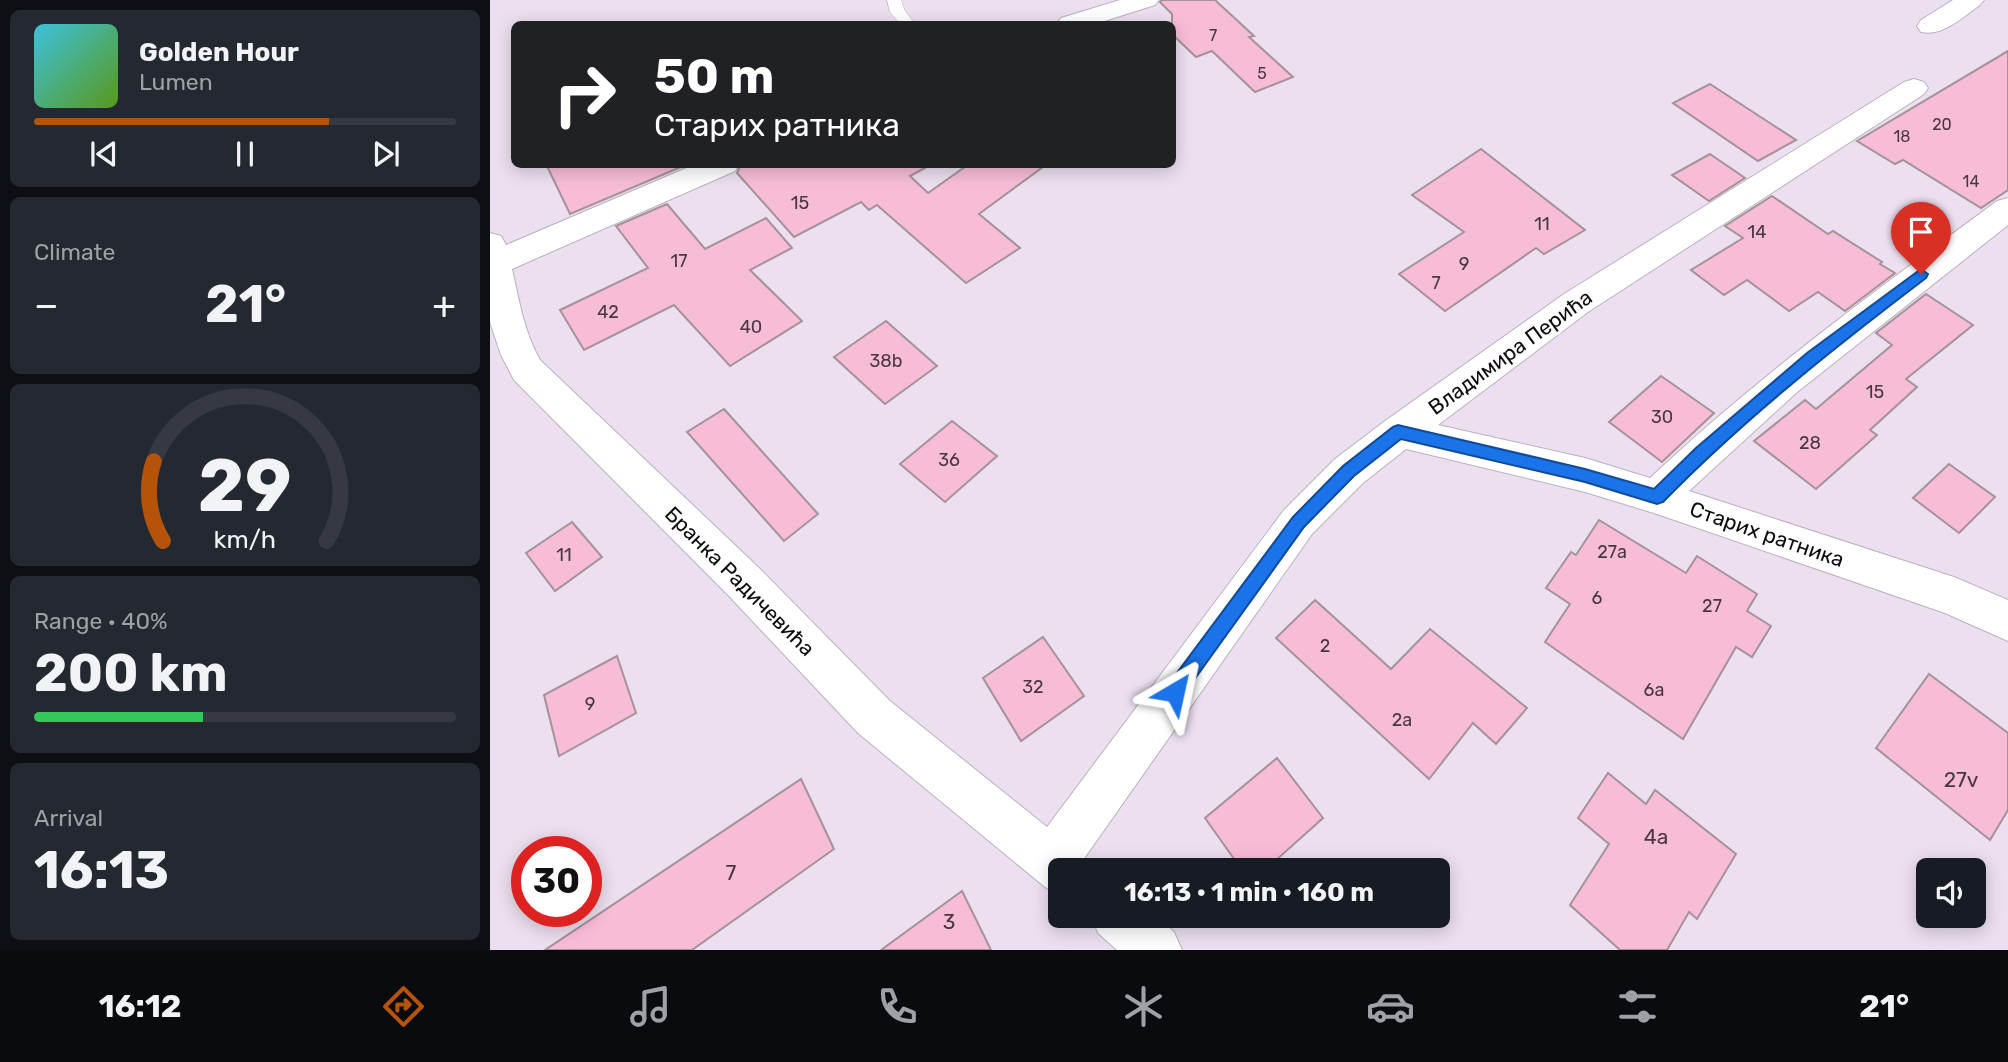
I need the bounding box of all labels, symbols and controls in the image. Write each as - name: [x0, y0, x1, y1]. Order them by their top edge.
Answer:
- house number: 7: [1209, 26, 1217, 45]
- text: Golden Hour: [139, 37, 299, 68]
- text: 50 m: [654, 47, 774, 105]
- icon: right: [539, 49, 630, 140]
- house number: 5: [1257, 64, 1267, 83]
- text: Lumen: [139, 68, 213, 96]
- text: Старих ратника: [654, 106, 900, 144]
- house number: 20: [1932, 115, 1952, 134]
- house number: 18: [1893, 127, 1911, 146]
- icon: previous: [85, 135, 123, 173]
- icon: pause: [226, 135, 264, 173]
- icon: next: [367, 135, 405, 173]
- house number: 14: [1963, 172, 1979, 191]
- house number: 15: [791, 192, 809, 214]
- pin: [1891, 202, 1951, 274]
- house number: 11: [1534, 213, 1550, 235]
- icon: arrive: [1902, 213, 1940, 251]
- house number: 14: [1748, 221, 1766, 243]
- text: Climate: [34, 238, 115, 266]
- house number: 17: [671, 250, 687, 272]
- house number: 9: [1459, 253, 1469, 275]
- house number: 7: [1431, 272, 1441, 294]
- text: 21°: [205, 273, 286, 335]
- text: −: [34, 282, 59, 328]
- text: +: [432, 282, 456, 328]
- street label: Владимира Перића: [1423, 284, 1597, 420]
- house number: 42: [597, 301, 619, 323]
- house number: 40: [740, 316, 762, 338]
- house number: 38b: [870, 350, 902, 372]
- house number: 15: [1866, 381, 1884, 403]
- house number: 30: [1651, 406, 1673, 428]
- house number: 28: [1799, 432, 1821, 454]
- text: 29: [198, 443, 292, 529]
- house number: 36: [938, 449, 960, 471]
- street label: Старих ратника: [1687, 496, 1847, 572]
- street label: Бранка Радичевића: [660, 501, 820, 661]
- text: km/h: [214, 525, 276, 554]
- house number: 27a: [1597, 541, 1627, 563]
- house number: 11: [556, 544, 572, 566]
- house number: 6: [1592, 587, 1603, 609]
- house number: 27: [1702, 595, 1722, 617]
- text: Range · 40%: [34, 607, 168, 635]
- house number: 2: [1320, 635, 1330, 657]
- text: 200 km: [34, 642, 228, 704]
- position arrow: [1138, 655, 1212, 729]
- house number: 32: [1022, 676, 1044, 698]
- house number: 6a: [1644, 679, 1664, 701]
- house number: 9: [585, 693, 595, 715]
- house number: 2a: [1392, 709, 1412, 731]
- house number: 27v: [1944, 767, 1978, 792]
- text: Arrival: [34, 804, 103, 832]
- house number: 4a: [1644, 824, 1668, 849]
- speed limit sign: 30: [511, 836, 602, 927]
- text: 16:13: [34, 839, 169, 901]
- map controls: [1916, 858, 1986, 928]
- button: sound: [1916, 858, 1986, 928]
- house number: 7: [726, 860, 737, 885]
- text: 16:13 · 1 min · 160 m: [1124, 877, 1374, 908]
- house number: 3: [943, 909, 955, 934]
- icon: directions: [379, 982, 428, 1031]
- icon: music: [626, 982, 675, 1031]
- icon: phone: [873, 982, 922, 1031]
- icon: climate: [1119, 982, 1168, 1031]
- icon: car: [1366, 982, 1415, 1031]
- icon: filters: [1613, 982, 1662, 1031]
- text: 16:12: [99, 987, 182, 1025]
- text: 21°: [1859, 987, 1909, 1025]

